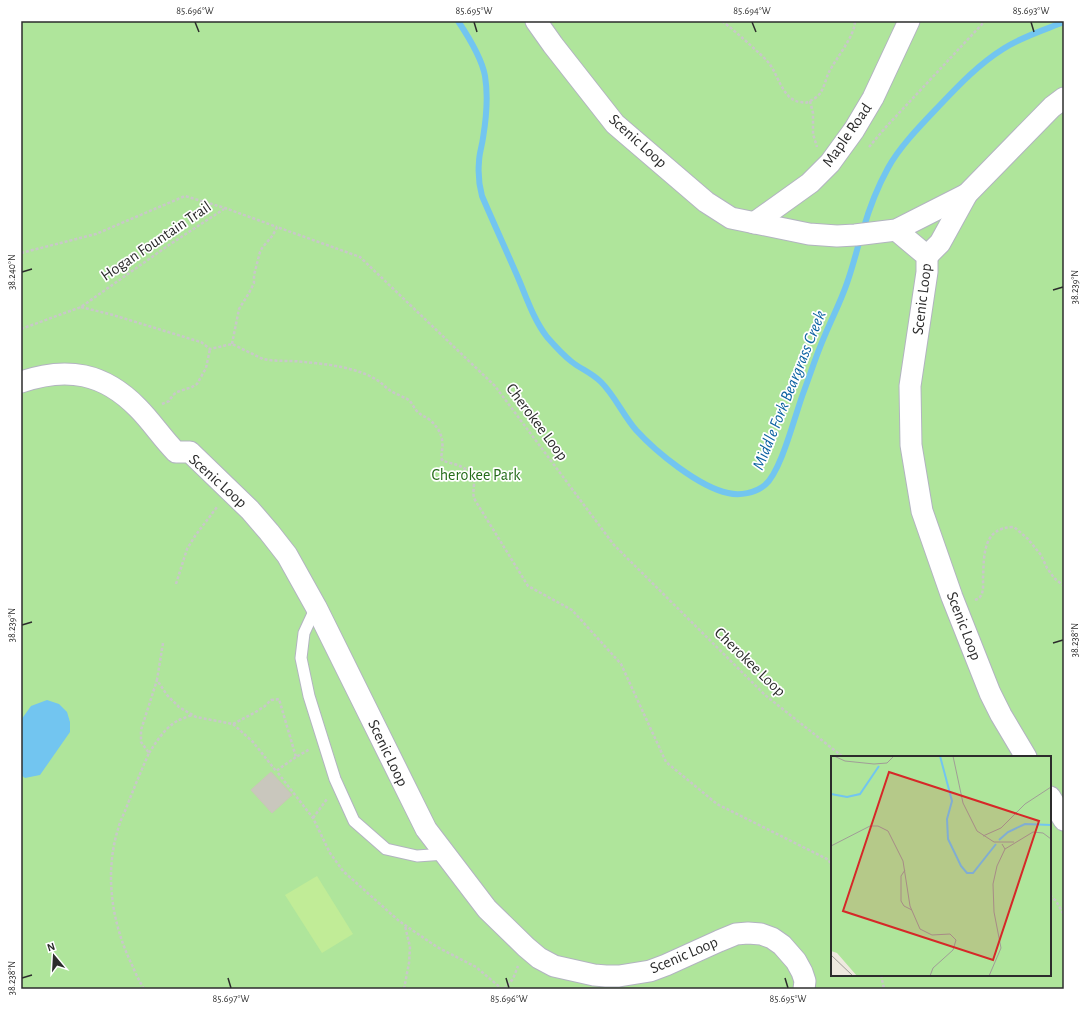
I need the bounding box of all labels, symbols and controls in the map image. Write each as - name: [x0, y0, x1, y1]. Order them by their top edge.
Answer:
- text: 85.696°W: [176, 6, 214, 16]
- text: 85.695°W: [456, 6, 492, 16]
- text: 85.694°W: [733, 6, 771, 16]
- text: 85.693°W: [1013, 6, 1049, 16]
- street label: Maple Road: [819, 100, 875, 170]
- street label: Scenic Loop: [606, 111, 670, 171]
- street label: Hogan Fountain Trail: [98, 198, 214, 284]
- text: 38.240°N: [7, 254, 17, 290]
- street label: Scenic Loop: [910, 262, 934, 336]
- text: 38.239°N: [1070, 270, 1080, 304]
- water label: Middle Fork Beargrass Creek: [749, 308, 829, 472]
- street label: Cherokee Loop: [503, 381, 571, 463]
- street label: Scenic Loop: [186, 451, 250, 511]
- park label: Cherokee Park: [431, 467, 521, 483]
- street label: Scenic Loop: [944, 590, 984, 662]
- text: 38.239°N: [7, 608, 17, 642]
- text: 38.238°N: [1070, 623, 1080, 657]
- street label: Cherokee Loop: [711, 624, 789, 700]
- street label: Scenic Loop: [365, 717, 411, 789]
- inset map: [831, 756, 1051, 976]
- street label: Scenic Loop: [648, 934, 720, 976]
- north arrow: [34, 936, 74, 976]
- text: N: [46, 941, 56, 953]
- text: 38.238°N: [7, 961, 17, 995]
- text: 85.697°W: [213, 994, 249, 1004]
- text: 85.696°W: [490, 994, 528, 1004]
- text: 85.695°W: [770, 994, 806, 1004]

